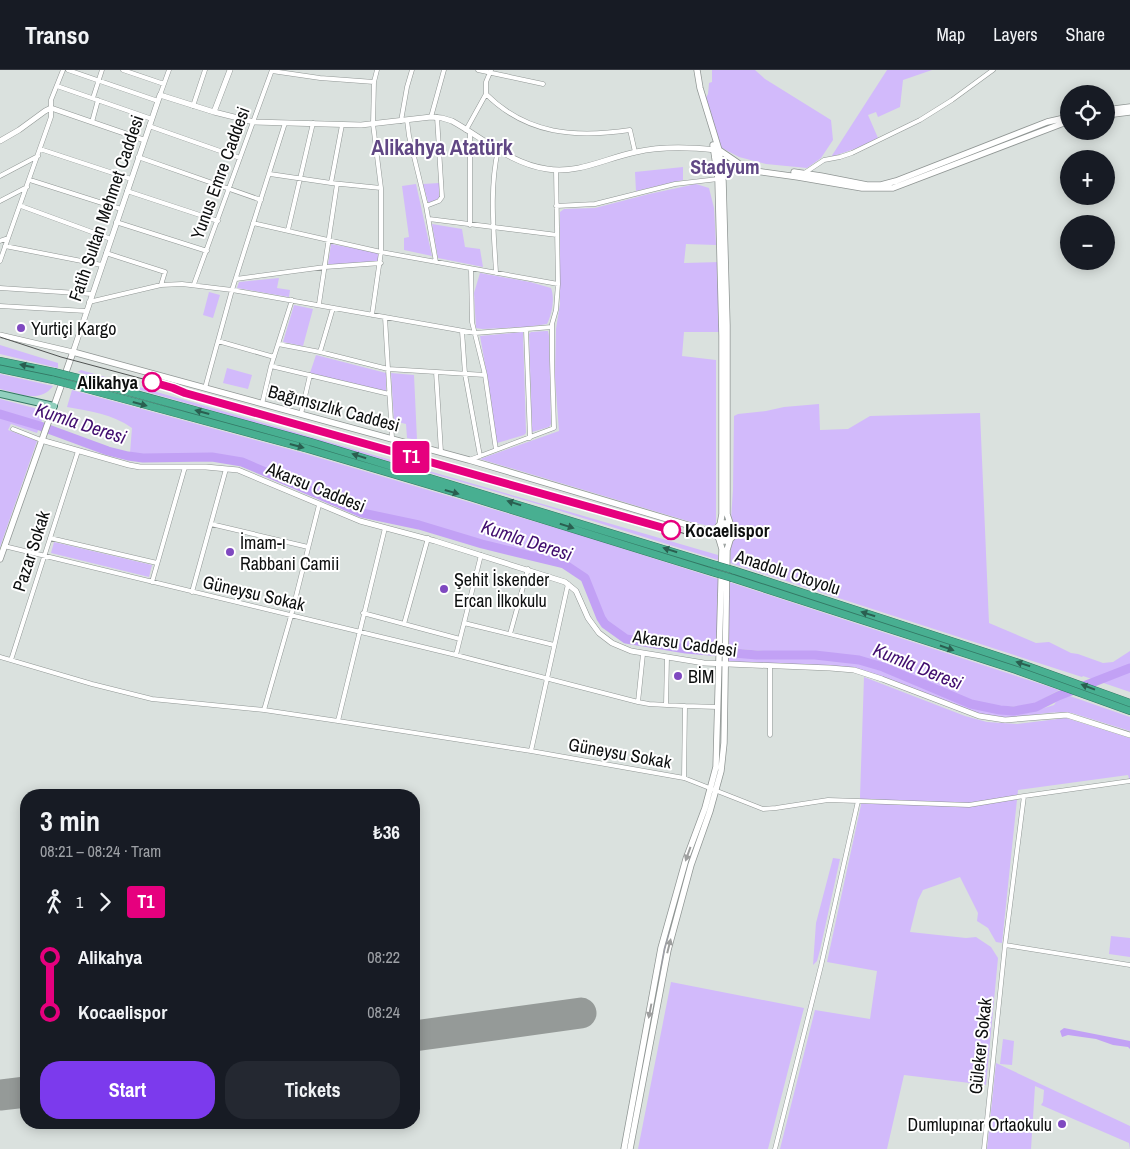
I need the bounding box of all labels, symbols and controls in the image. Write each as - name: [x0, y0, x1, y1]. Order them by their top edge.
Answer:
- text: Transo: [25, 19, 90, 51]
- text: Map: [937, 22, 965, 47]
- text: Layers: [993, 22, 1038, 47]
- text: Share: [1066, 22, 1105, 47]
- map controls: [1060, 85, 1115, 270]
- button: locate: [1060, 85, 1115, 140]
- street label: Yunus Emre Caddesi: [184, 103, 256, 243]
- street label: Fatih Sultan Mehmet Caddesi: [62, 112, 150, 304]
- district label: Alikahya Atatürk: [371, 132, 514, 162]
- button: +: [1060, 150, 1115, 205]
- district label: Stadyum: [690, 153, 760, 180]
- button: −: [1060, 215, 1115, 270]
- place label: Yurtiçi Kargo: [31, 316, 116, 341]
- marker: Yurtiçi Kargo: [15, 322, 27, 334]
- one-way arrow: [20, 362, 35, 370]
- place label: Alikahya: [77, 370, 139, 395]
- marker: Alikahya: [142, 372, 162, 392]
- street label: Bağımsızlık Caddesi: [265, 378, 403, 438]
- water label: Kumla Deresi: [32, 396, 131, 450]
- one-way arrow: [132, 400, 147, 408]
- one-way arrow: [195, 408, 210, 416]
- line badge: T1: [388, 441, 434, 473]
- one-way arrow: [289, 443, 304, 451]
- text: T1: [402, 444, 420, 469]
- one-way arrow: [351, 452, 366, 460]
- street label: Akarsu Caddesi: [262, 455, 369, 518]
- one-way arrow: [445, 488, 460, 496]
- one-way arrow: [507, 498, 522, 506]
- street label: Pazar Sokak: [6, 507, 56, 595]
- water label: Kumla Deresi: [478, 513, 577, 567]
- place label: Kocaelispor: [685, 518, 770, 543]
- marker: Kocaelispor: [661, 520, 681, 540]
- one-way arrow: [560, 523, 575, 531]
- place label: İmam-ı Rabbani Camii: [240, 530, 339, 576]
- street label: Anadolu Otoyolu: [731, 543, 844, 601]
- marker: İmam-ı Rabbani Camii: [224, 546, 236, 558]
- one-way arrow: [662, 546, 677, 554]
- place label: Şehit İskender Ercan İlkokulu: [454, 567, 549, 613]
- street label: Güneysu Sokak: [200, 569, 308, 617]
- marker: Şehit İskender Ercan İlkokulu: [438, 583, 450, 595]
- one-way arrow: [860, 609, 875, 617]
- street label: Akarsu Caddesi: [630, 623, 739, 663]
- water label: Kumla Deresi: [869, 636, 967, 696]
- one-way arrow: [940, 645, 955, 652]
- one-way arrow: [1015, 660, 1030, 668]
- place label: BİM: [688, 664, 714, 689]
- marker: BİM: [672, 670, 684, 682]
- one-way arrow: [1080, 683, 1095, 691]
- street label: Güneysu Sokak: [567, 732, 674, 774]
- text: 3 min: [40, 802, 100, 840]
- text: ₺36: [373, 819, 400, 845]
- text: 08:21 – 08:24 · Tram: [40, 840, 161, 862]
- one-way arrow: [684, 846, 691, 861]
- icon: walk: [40, 888, 68, 916]
- icon: forward: [91, 888, 119, 916]
- text: T1: [137, 889, 155, 914]
- text: 1: [76, 891, 83, 913]
- one-way arrow: [665, 939, 673, 954]
- text: Alikahya: [78, 944, 142, 970]
- text: 08:22: [367, 946, 400, 968]
- street label: Güleker Sokak: [963, 996, 998, 1095]
- text: Kocaelispor: [78, 999, 167, 1025]
- text: 08:24: [367, 1001, 400, 1023]
- one-way arrow: [645, 1004, 653, 1020]
- button: Start: [40, 1061, 215, 1119]
- button: Tickets: [225, 1061, 400, 1119]
- place label: Dumlupınar Ortaokulu: [908, 1112, 1052, 1137]
- marker: Dumlupınar Ortaokulu: [1056, 1118, 1068, 1130]

